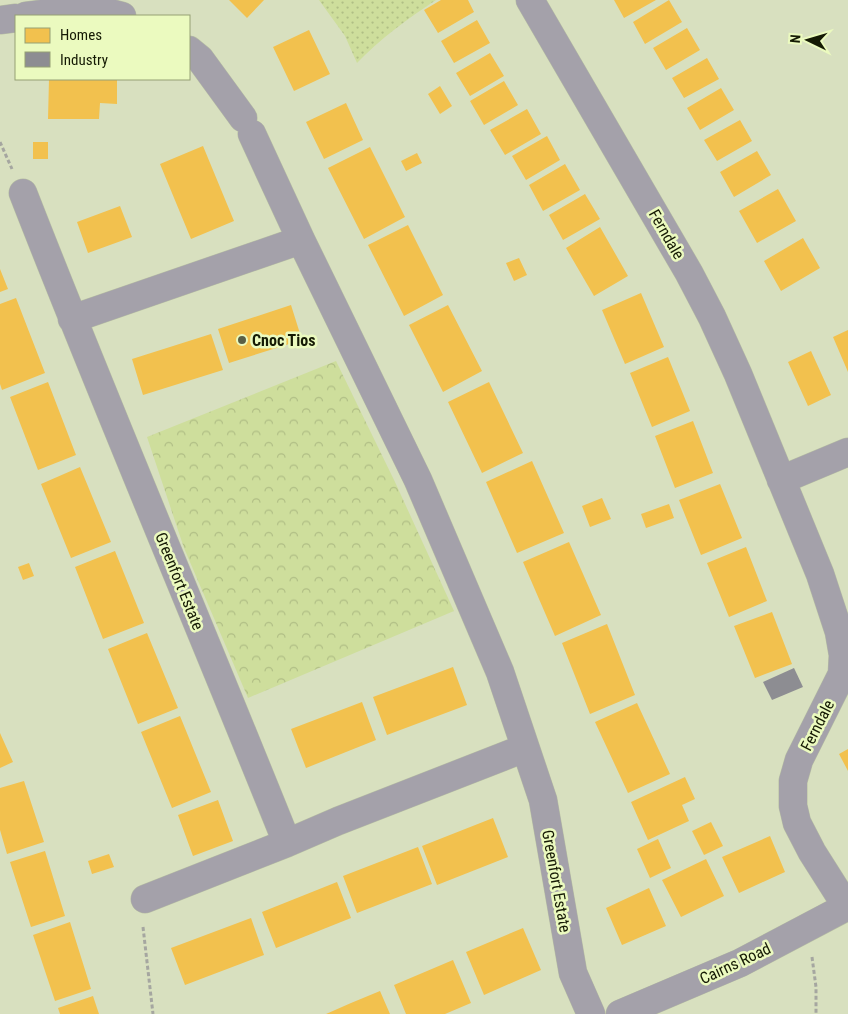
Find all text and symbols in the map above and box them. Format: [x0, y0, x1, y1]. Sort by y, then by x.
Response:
legend [15, 15, 190, 80]
north arrow [783, 15, 833, 65]
text: Homes [60, 26, 102, 44]
text: N [787, 34, 803, 44]
text: Industry [60, 51, 108, 69]
street label: Ferndale [645, 206, 688, 263]
place label: Cnoc Tios [252, 331, 315, 350]
marker: Cnoc Tios [236, 334, 248, 346]
street label: Greenfort Estate [151, 530, 208, 633]
street label: Ferndale [797, 697, 838, 754]
street label: Greenfort Estate [538, 828, 575, 934]
street label: Cairns Road [697, 939, 774, 988]

